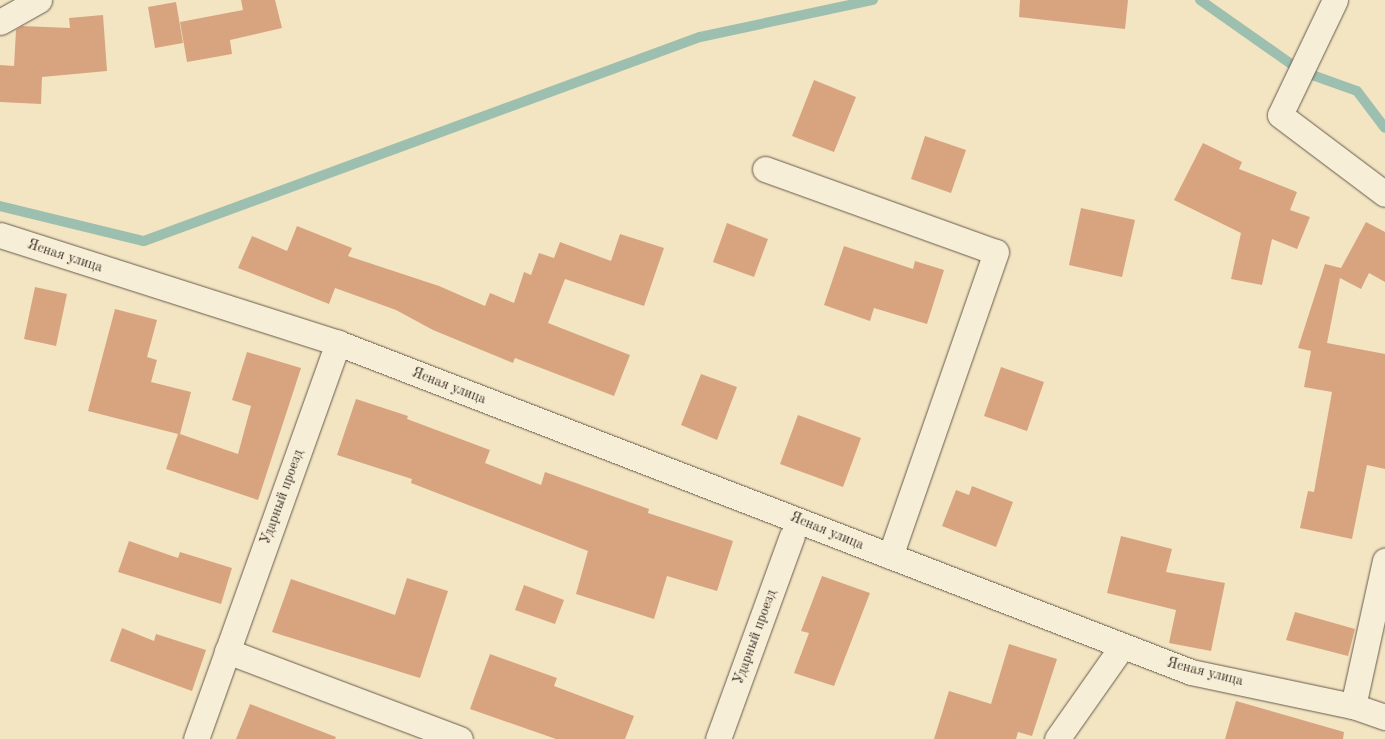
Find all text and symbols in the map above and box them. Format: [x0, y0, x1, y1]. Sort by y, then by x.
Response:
street label: Ясная улица [25, 236, 105, 276]
street label: Ясная улица [409, 364, 489, 408]
street label: Ударный проезд [257, 447, 307, 547]
street label: Ясная улица [788, 509, 866, 553]
street label: Ударный проезд [730, 587, 780, 687]
street label: Ясная улица [1165, 654, 1245, 690]

